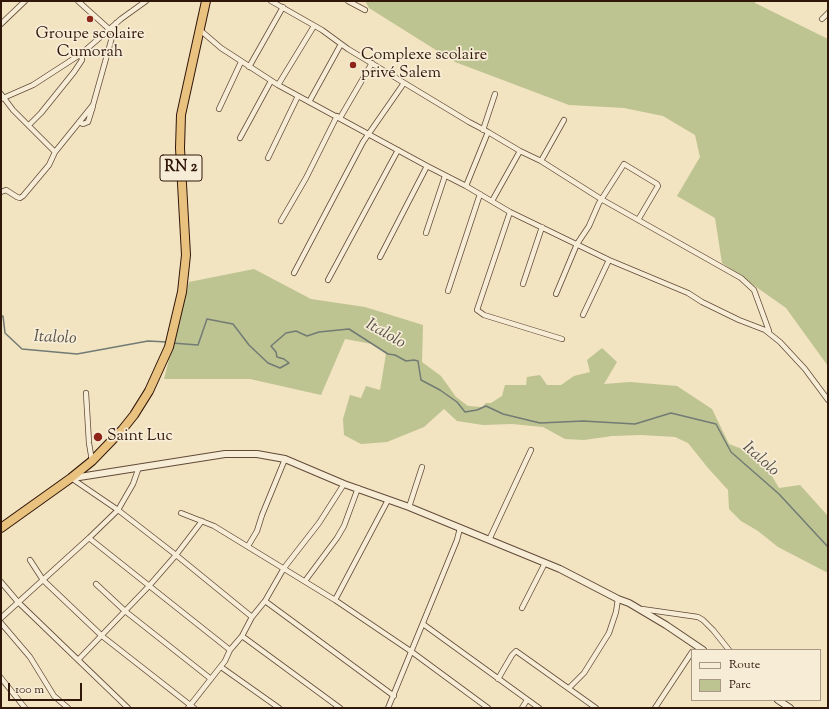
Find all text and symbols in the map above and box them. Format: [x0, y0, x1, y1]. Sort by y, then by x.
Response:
marker: Groupe scolaire Cumorah [85, 14, 95, 24]
place label: Groupe scolaire Cumorah [36, 25, 144, 63]
place label: Complexe scolaire privé Salem [361, 46, 487, 84]
marker: Complexe scolaire privé Salem [348, 60, 358, 70]
road number: RN 2 [160, 155, 202, 181]
water label: Italolo [361, 315, 409, 355]
water label: Italolo [33, 328, 77, 350]
place label: Saint Luc [107, 427, 173, 447]
marker: Saint Luc [92, 431, 104, 443]
water label: Italolo [737, 438, 783, 482]
legend [691, 649, 821, 701]
text: Route [729, 656, 760, 674]
scale bar [10, 675, 84, 701]
text: Parc [729, 676, 751, 694]
text: 100 m [15, 681, 44, 699]

